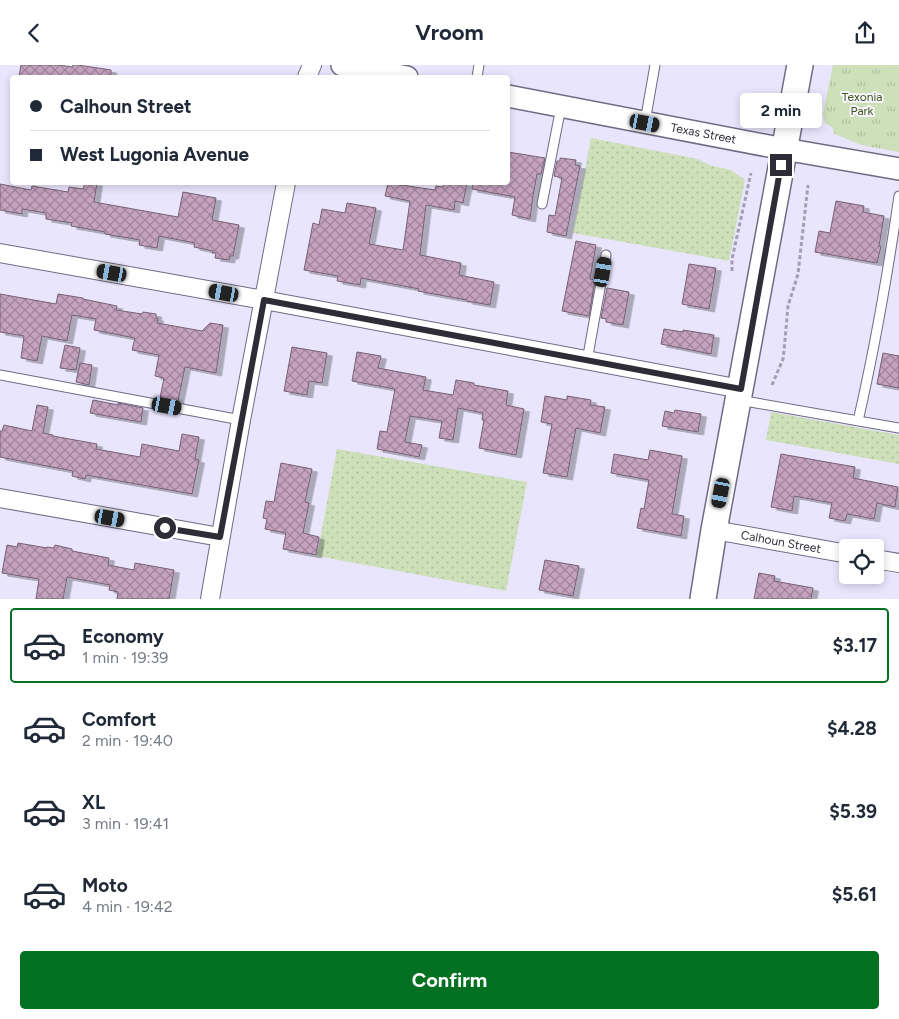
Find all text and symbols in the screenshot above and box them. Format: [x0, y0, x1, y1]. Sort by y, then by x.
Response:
icon: back [20, 19, 48, 47]
text: Vroom [415, 19, 484, 46]
icon: share [851, 19, 879, 47]
park label: Texonia Park [842, 90, 882, 118]
callout: 2 min [740, 93, 822, 127]
text: Calhoun Street [60, 95, 192, 118]
text: 2 min [761, 101, 801, 120]
car [628, 113, 661, 133]
street label: Texas Street [670, 120, 738, 147]
text: West Lugonia Avenue [60, 143, 249, 166]
route end [770, 154, 792, 176]
car [593, 256, 612, 288]
car [95, 263, 128, 283]
car [207, 283, 240, 303]
car [150, 396, 183, 416]
car [710, 477, 731, 509]
car [93, 508, 126, 528]
route start [154, 517, 176, 539]
street label: Calhoun Street [740, 528, 823, 556]
map controls [839, 539, 884, 584]
button: locate [839, 539, 884, 584]
icon: car [22, 623, 67, 668]
text: Economy [82, 625, 164, 648]
text: $3.17 [833, 634, 877, 657]
text: 1 min · 19:39 [82, 648, 168, 667]
icon: car [22, 706, 67, 751]
text: Comfort [82, 708, 157, 731]
text: $4.28 [827, 717, 877, 740]
text: 2 min · 19:40 [82, 731, 173, 750]
icon: car [22, 789, 67, 834]
text: XL [82, 791, 105, 814]
text: $5.39 [829, 800, 877, 823]
text: 3 min · 19:41 [82, 814, 169, 833]
icon: car [22, 872, 67, 917]
text: Moto [82, 874, 128, 897]
text: $5.61 [832, 883, 877, 906]
text: 4 min · 19:42 [82, 897, 173, 916]
button: Confirm [20, 951, 879, 1009]

